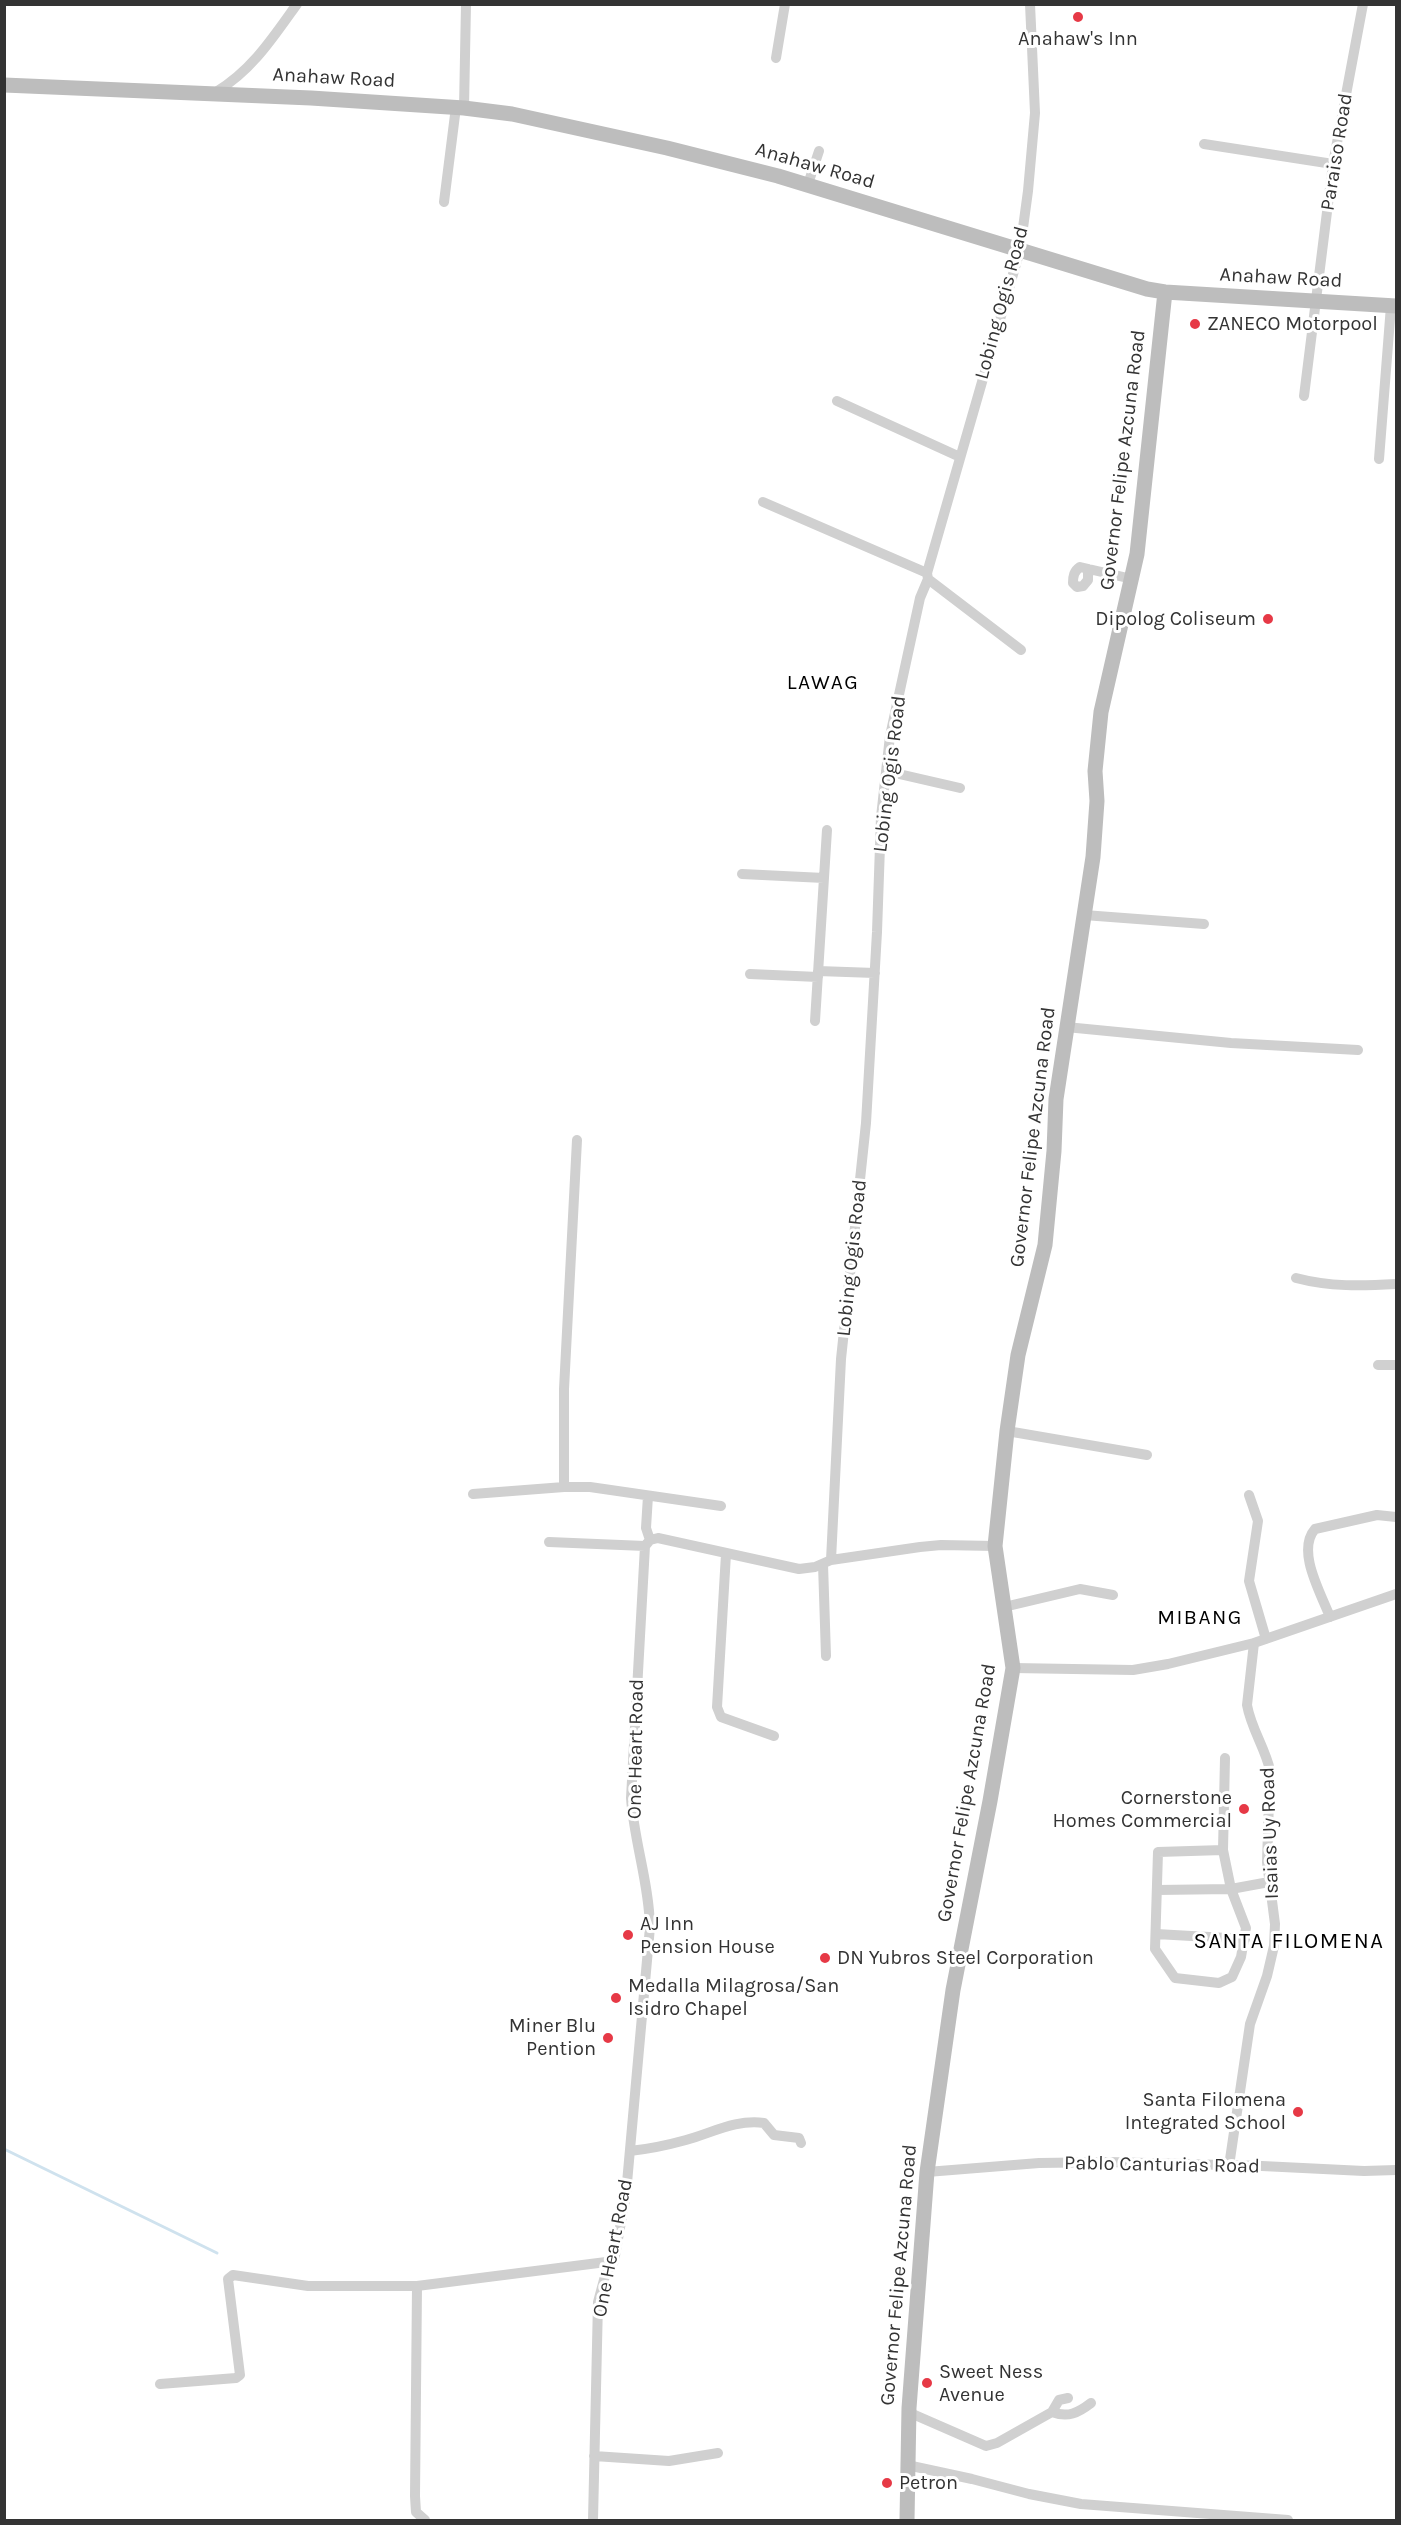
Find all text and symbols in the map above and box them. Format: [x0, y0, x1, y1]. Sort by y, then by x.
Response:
marker: Anahaw's Inn [1071, 10, 1085, 24]
place label: Anahaw's Inn [1018, 27, 1138, 51]
street label: Anahaw Road [272, 63, 396, 93]
street label: Paraiso Road [1316, 92, 1358, 212]
street label: Anahaw Road [753, 138, 877, 194]
street label: Lobing Ogis Road [970, 224, 1034, 382]
street label: Anahaw Road [1219, 263, 1343, 293]
place label: ZANECO Motorpool [1207, 312, 1378, 336]
marker: ZANECO Motorpool [1188, 317, 1202, 331]
street label: Governor Felipe Azcuna Road [1095, 328, 1151, 592]
place label: Dipolog Coliseum [1095, 607, 1256, 631]
marker: Dipolog Coliseum [1261, 612, 1275, 626]
district label: LAWAG [787, 670, 859, 696]
street label: Lobing Ogis Road [868, 694, 912, 854]
street label: Governor Felipe Azcuna Road [1005, 1005, 1061, 1269]
street label: Lobing Ogis Road [832, 1178, 872, 1338]
district label: MIBANG [1157, 1605, 1243, 1631]
street label: Governor Felipe Azcuna Road [932, 1662, 1002, 1924]
street label: One Heart Road [623, 1679, 649, 1819]
street label: Isaias Uy Road [1256, 1766, 1284, 1900]
place label: Cornerstone Homes Commercial [1052, 1786, 1232, 1833]
marker: Cornerstone Homes Commercial [1237, 1802, 1251, 1816]
place label: AJ Inn Pension House [640, 1912, 775, 1959]
marker: AJ Inn Pension House [621, 1928, 635, 1942]
district label: SANTA FILOMENA [1194, 1929, 1384, 1955]
place label: DN Yubros Steel Corporation [837, 1946, 1094, 1970]
marker: DN Yubros Steel Corporation [818, 1951, 832, 1965]
place label: Medalla Milagrosa/San Isidro Chapel [628, 1974, 839, 2021]
marker: Medalla Milagrosa/San Isidro Chapel [609, 1991, 623, 2005]
place label: Miner Blu Pention [509, 2014, 596, 2061]
marker: Miner Blu Pention [601, 2031, 615, 2045]
place label: Santa Filomena Integrated School [1125, 2088, 1286, 2135]
marker: Santa Filomena Integrated School [1291, 2105, 1305, 2119]
street label: Governor Felipe Azcuna Road [876, 2143, 922, 2407]
street label: Pablo Canturias Road [1064, 2151, 1260, 2179]
street label: One Heart Road [588, 2177, 638, 2319]
place label: Sweet Ness Avenue [939, 2360, 1043, 2407]
marker: Sweet Ness Avenue [920, 2376, 934, 2390]
place label: Petron [899, 2471, 958, 2495]
marker: Petron [880, 2476, 894, 2490]

